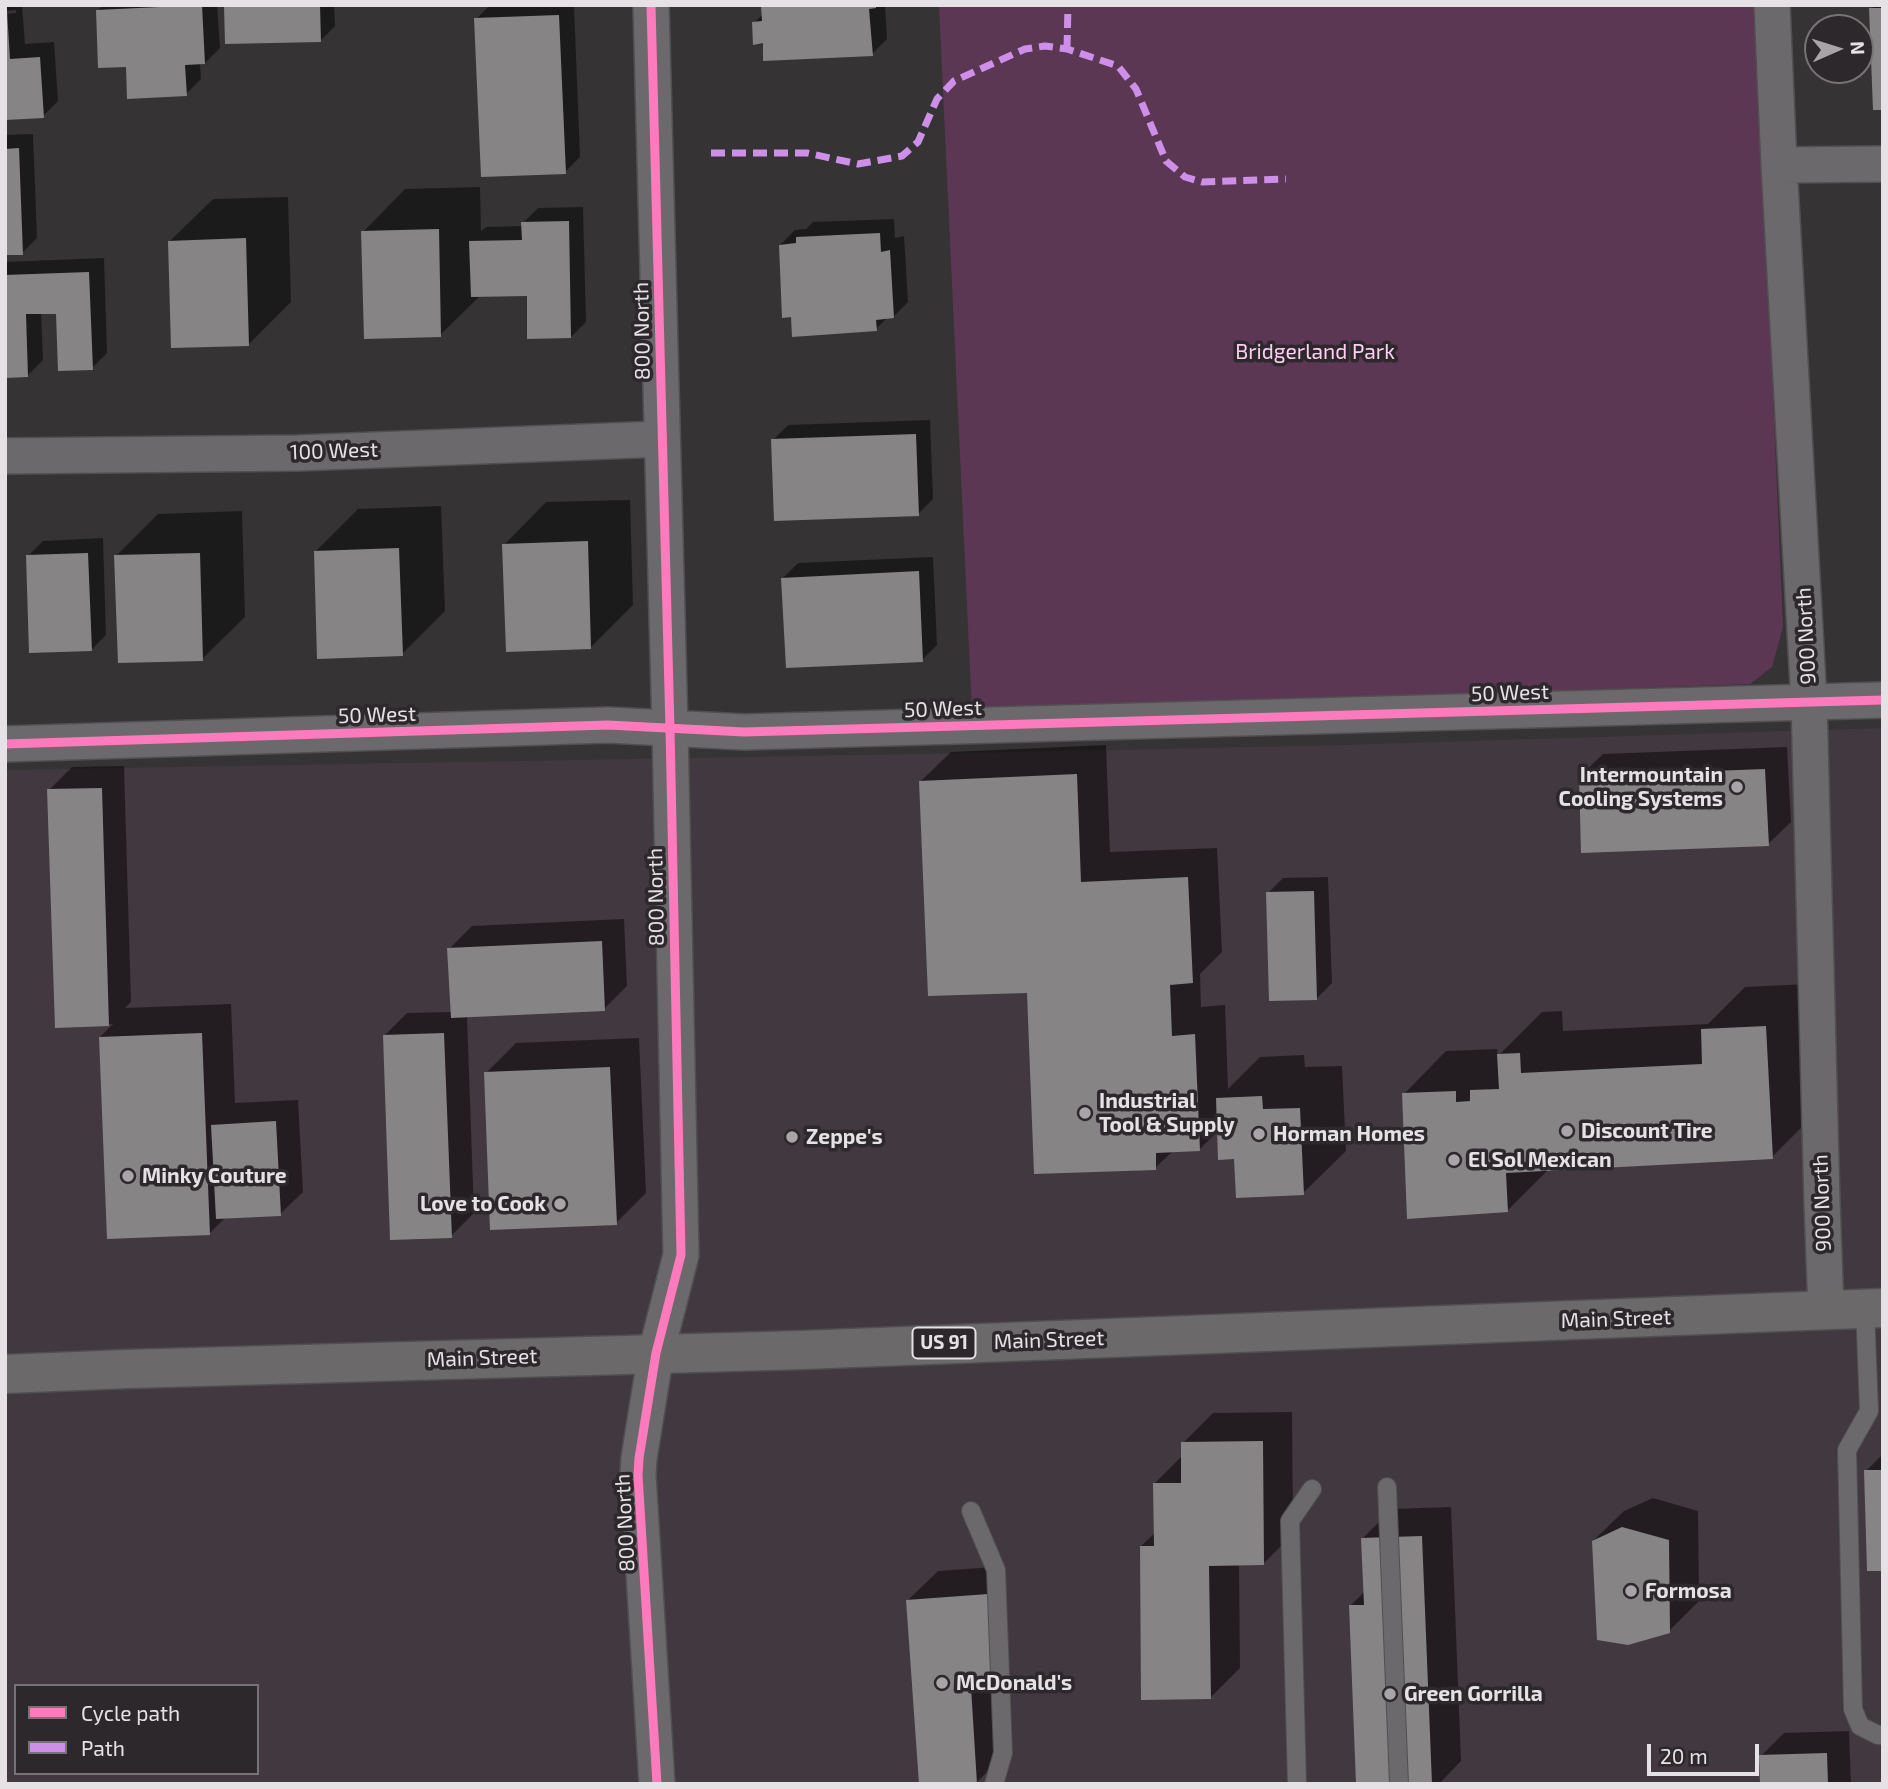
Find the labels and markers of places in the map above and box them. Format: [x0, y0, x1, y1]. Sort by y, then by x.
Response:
place label: Intermountain Cooling Systems [1559, 762, 1723, 812]
marker: Intermountain Cooling Systems [1729, 779, 1745, 795]
place label: Industrial Tool & Supply [1099, 1088, 1235, 1138]
marker: Industrial Tool & Supply [1077, 1105, 1093, 1121]
place label: Discount Tire [1581, 1118, 1713, 1144]
place label: Horman Homes [1273, 1121, 1425, 1147]
marker: Discount Tire [1559, 1123, 1575, 1139]
place label: Zeppe's [806, 1124, 883, 1150]
marker: Horman Homes [1251, 1126, 1267, 1142]
marker: Zeppe's [784, 1129, 800, 1145]
place label: El Sol Mexican [1468, 1147, 1612, 1173]
marker: El Sol Mexican [1446, 1152, 1462, 1168]
place label: Minky Couture [142, 1163, 287, 1189]
marker: Minky Couture [120, 1168, 136, 1184]
place label: Love to Cook [420, 1191, 546, 1217]
marker: Love to Cook [552, 1196, 568, 1212]
place label: Formosa [1645, 1578, 1732, 1604]
marker: Formosa [1623, 1583, 1639, 1599]
place label: McDonald's [956, 1670, 1072, 1696]
marker: McDonald's [934, 1675, 950, 1691]
place label: Green Gorrilla [1404, 1681, 1543, 1707]
marker: Green Gorrilla [1382, 1686, 1398, 1702]

